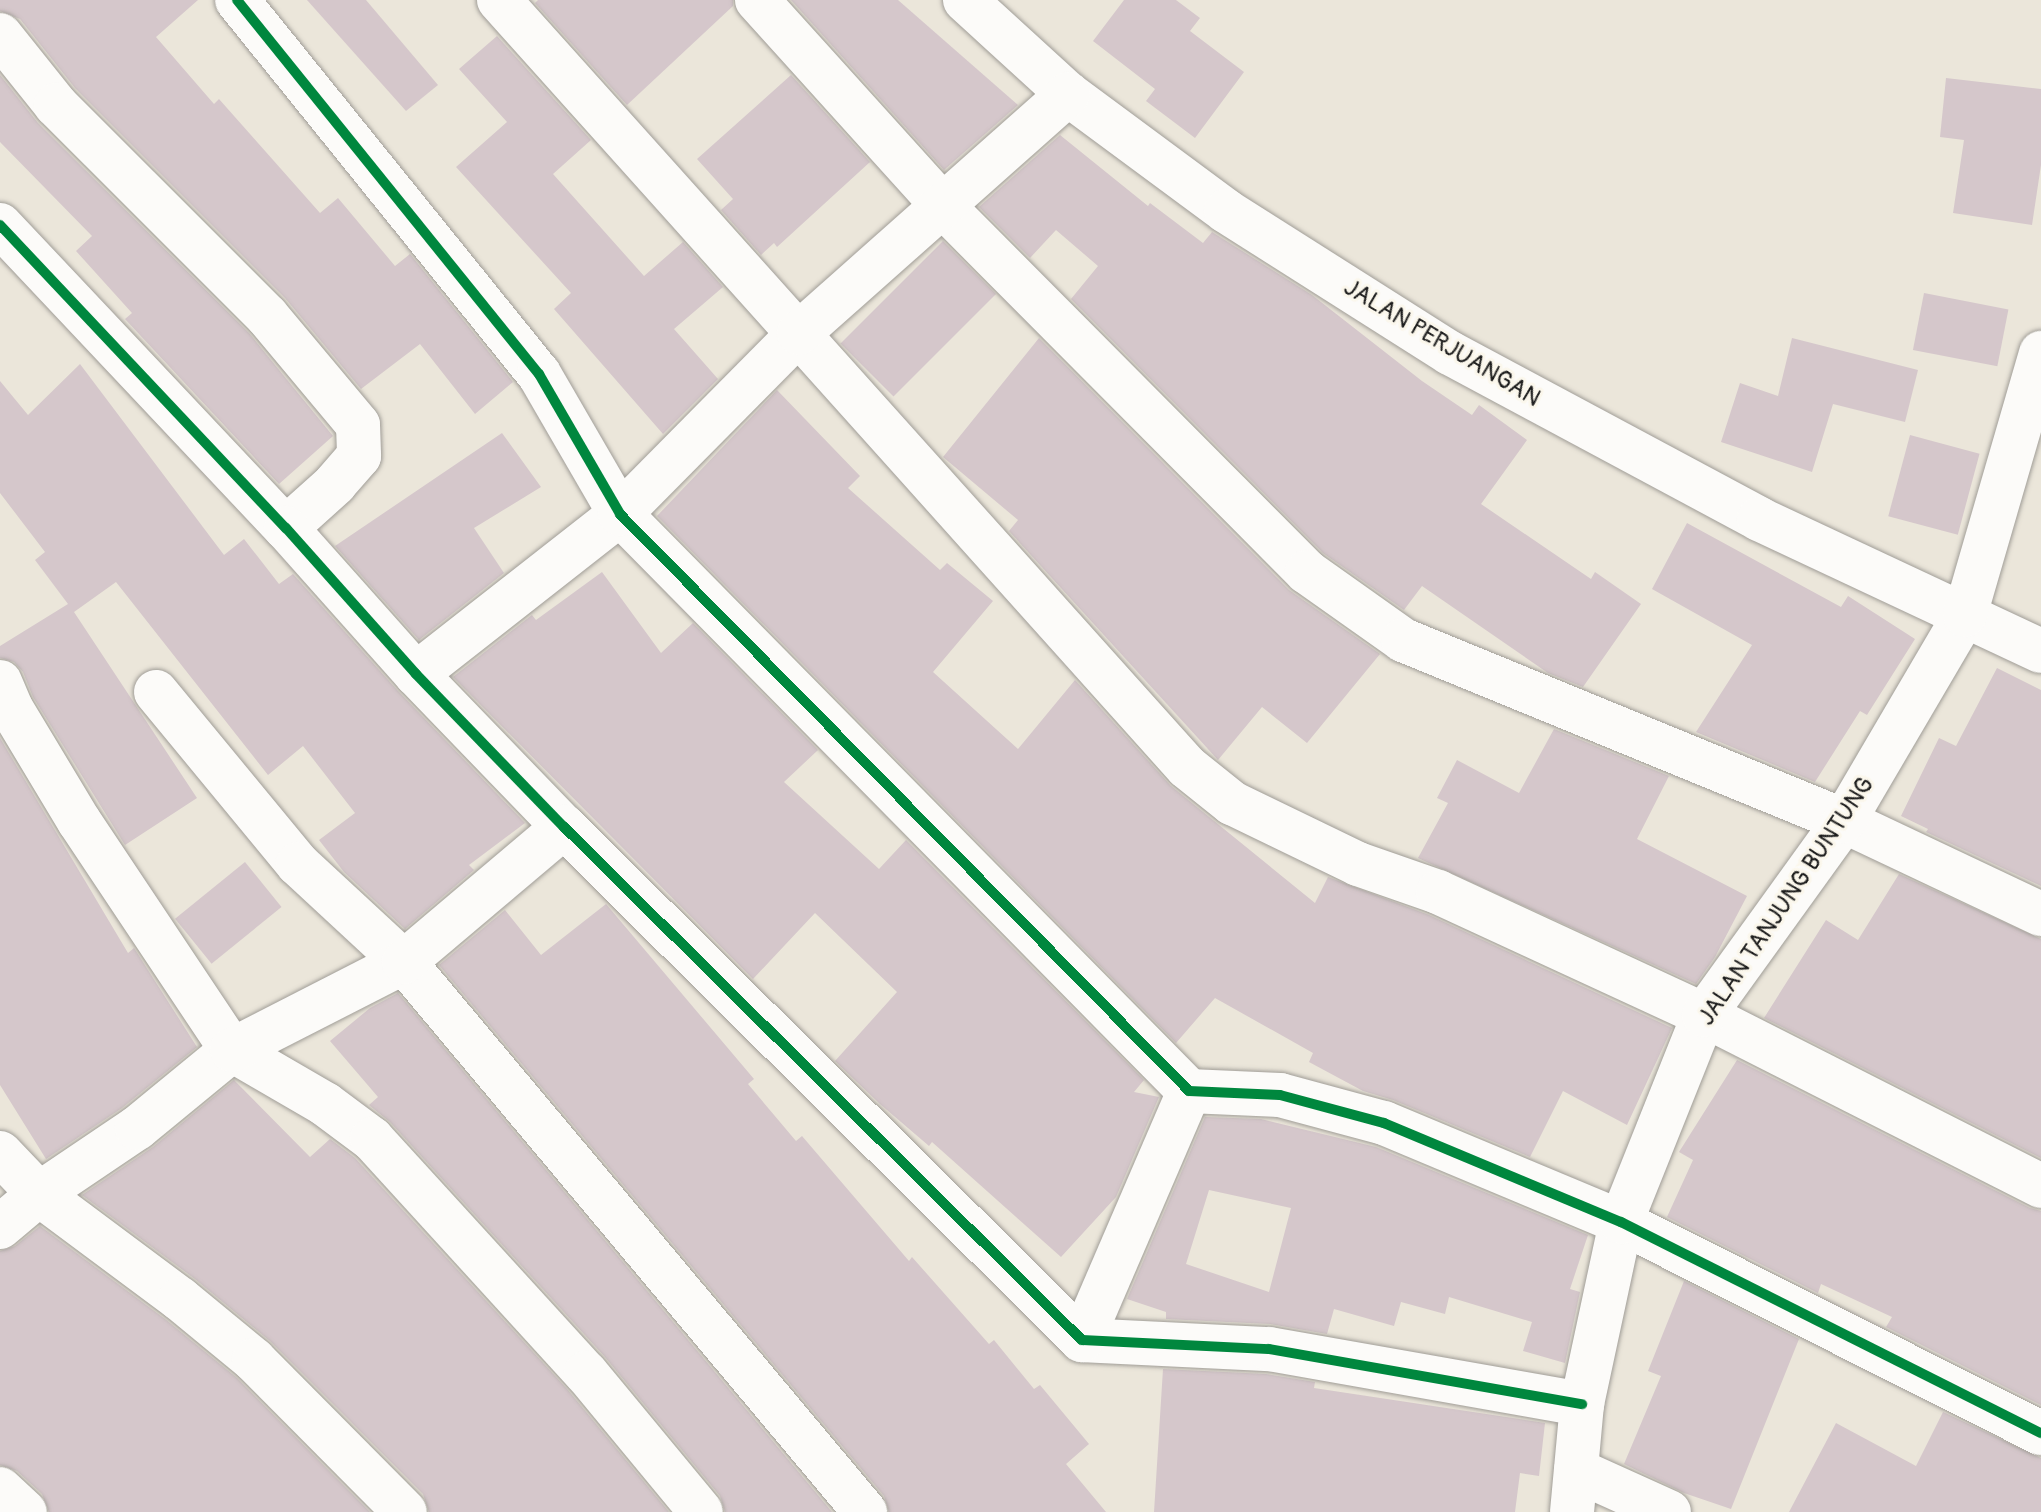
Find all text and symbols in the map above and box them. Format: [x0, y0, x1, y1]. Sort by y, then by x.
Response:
street label: JALAN PERJUANGAN [1339, 273, 1545, 413]
street label: JALAN TANJUNG BUNTUNG [1692, 771, 1880, 1031]

